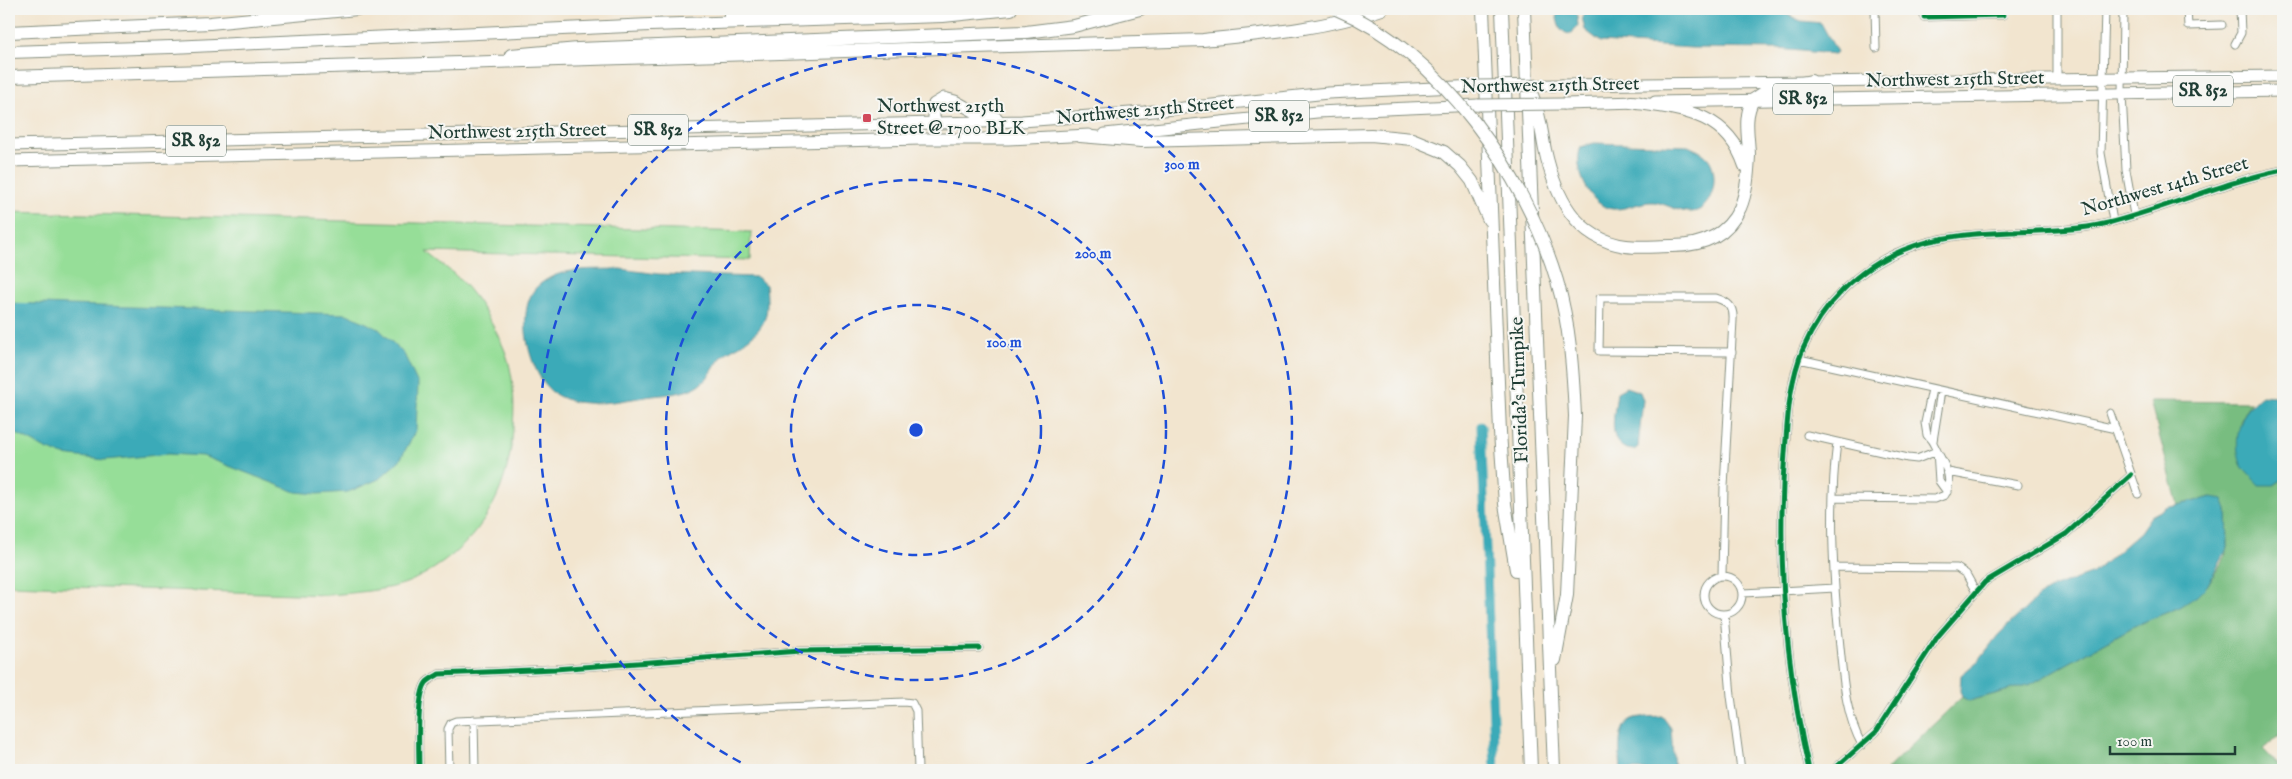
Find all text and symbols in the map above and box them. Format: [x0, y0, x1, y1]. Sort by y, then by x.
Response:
street label: Northwest 215th Street [1865, 66, 2045, 94]
street label: Northwest 215th Street [1460, 72, 1640, 100]
road number: SR 852 [2173, 76, 2233, 106]
road number: SR 852 [1773, 84, 1833, 115]
street label: Northwest 215th Street [1055, 91, 1236, 131]
place label: Northwest 215th Street @ 1700 BLK [877, 95, 1025, 141]
road number: SR 852 [1249, 100, 1309, 132]
marker: Northwest 215th Street @ 1700 BLK [861, 112, 873, 124]
road number: SR 852 [628, 114, 688, 146]
street label: Northwest 215th Street [427, 118, 607, 146]
road number: SR 852 [166, 125, 226, 156]
street label: Northwest 14th Street [2079, 152, 2252, 222]
text: 300 m [1164, 155, 1200, 174]
text: 200 m [1075, 244, 1112, 263]
street label: Florida's Turnpike [1505, 316, 1535, 464]
text: 100 m [986, 333, 1022, 352]
centre of rings [907, 421, 925, 439]
scale bar [2110, 724, 2234, 756]
text: 100 m [2117, 732, 2153, 751]

